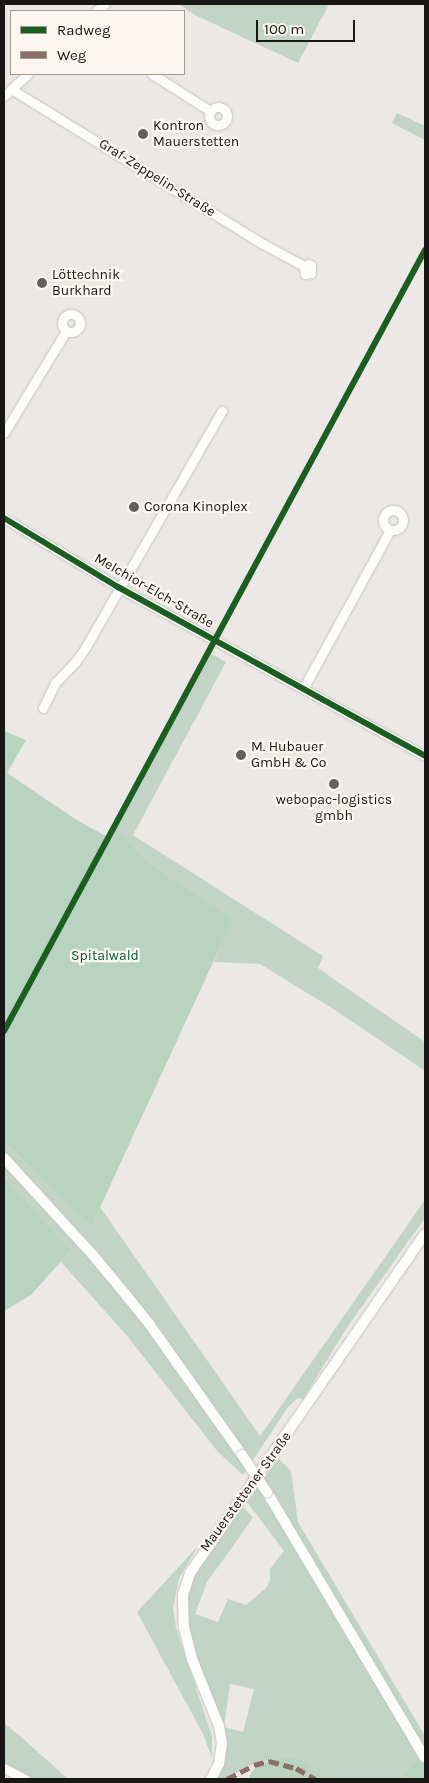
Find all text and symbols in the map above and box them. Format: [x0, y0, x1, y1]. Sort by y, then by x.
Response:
legend [10, 10, 185, 75]
scale bar [259, 10, 358, 42]
text: 100 m [264, 20, 304, 38]
text: Radweg [57, 21, 110, 39]
text: Weg [57, 46, 86, 64]
place label: Kontron Mauerstetten [153, 118, 239, 150]
marker: Kontron Mauerstetten [137, 128, 149, 140]
street label: Graf-Zeppelin-Straße [96, 135, 218, 221]
place label: Löttechnik Burkhard [52, 267, 120, 300]
marker: Löttechnik Burkhard [36, 277, 48, 289]
place label: Corona Kinoplex [144, 499, 248, 515]
marker: Corona Kinoplex [128, 501, 140, 513]
street label: Melchior-Elch-Straße [91, 550, 217, 632]
place label: M. Hubauer GmbH & Co [251, 739, 326, 772]
marker: M. Hubauer GmbH & Co [235, 749, 247, 761]
marker: webopac-logistics gmbh [328, 778, 340, 790]
place label: webopac-logistics gmbh [276, 792, 392, 824]
park label: Spitalwald [71, 948, 139, 964]
street label: Mauerstettener Straße [197, 1429, 295, 1555]

